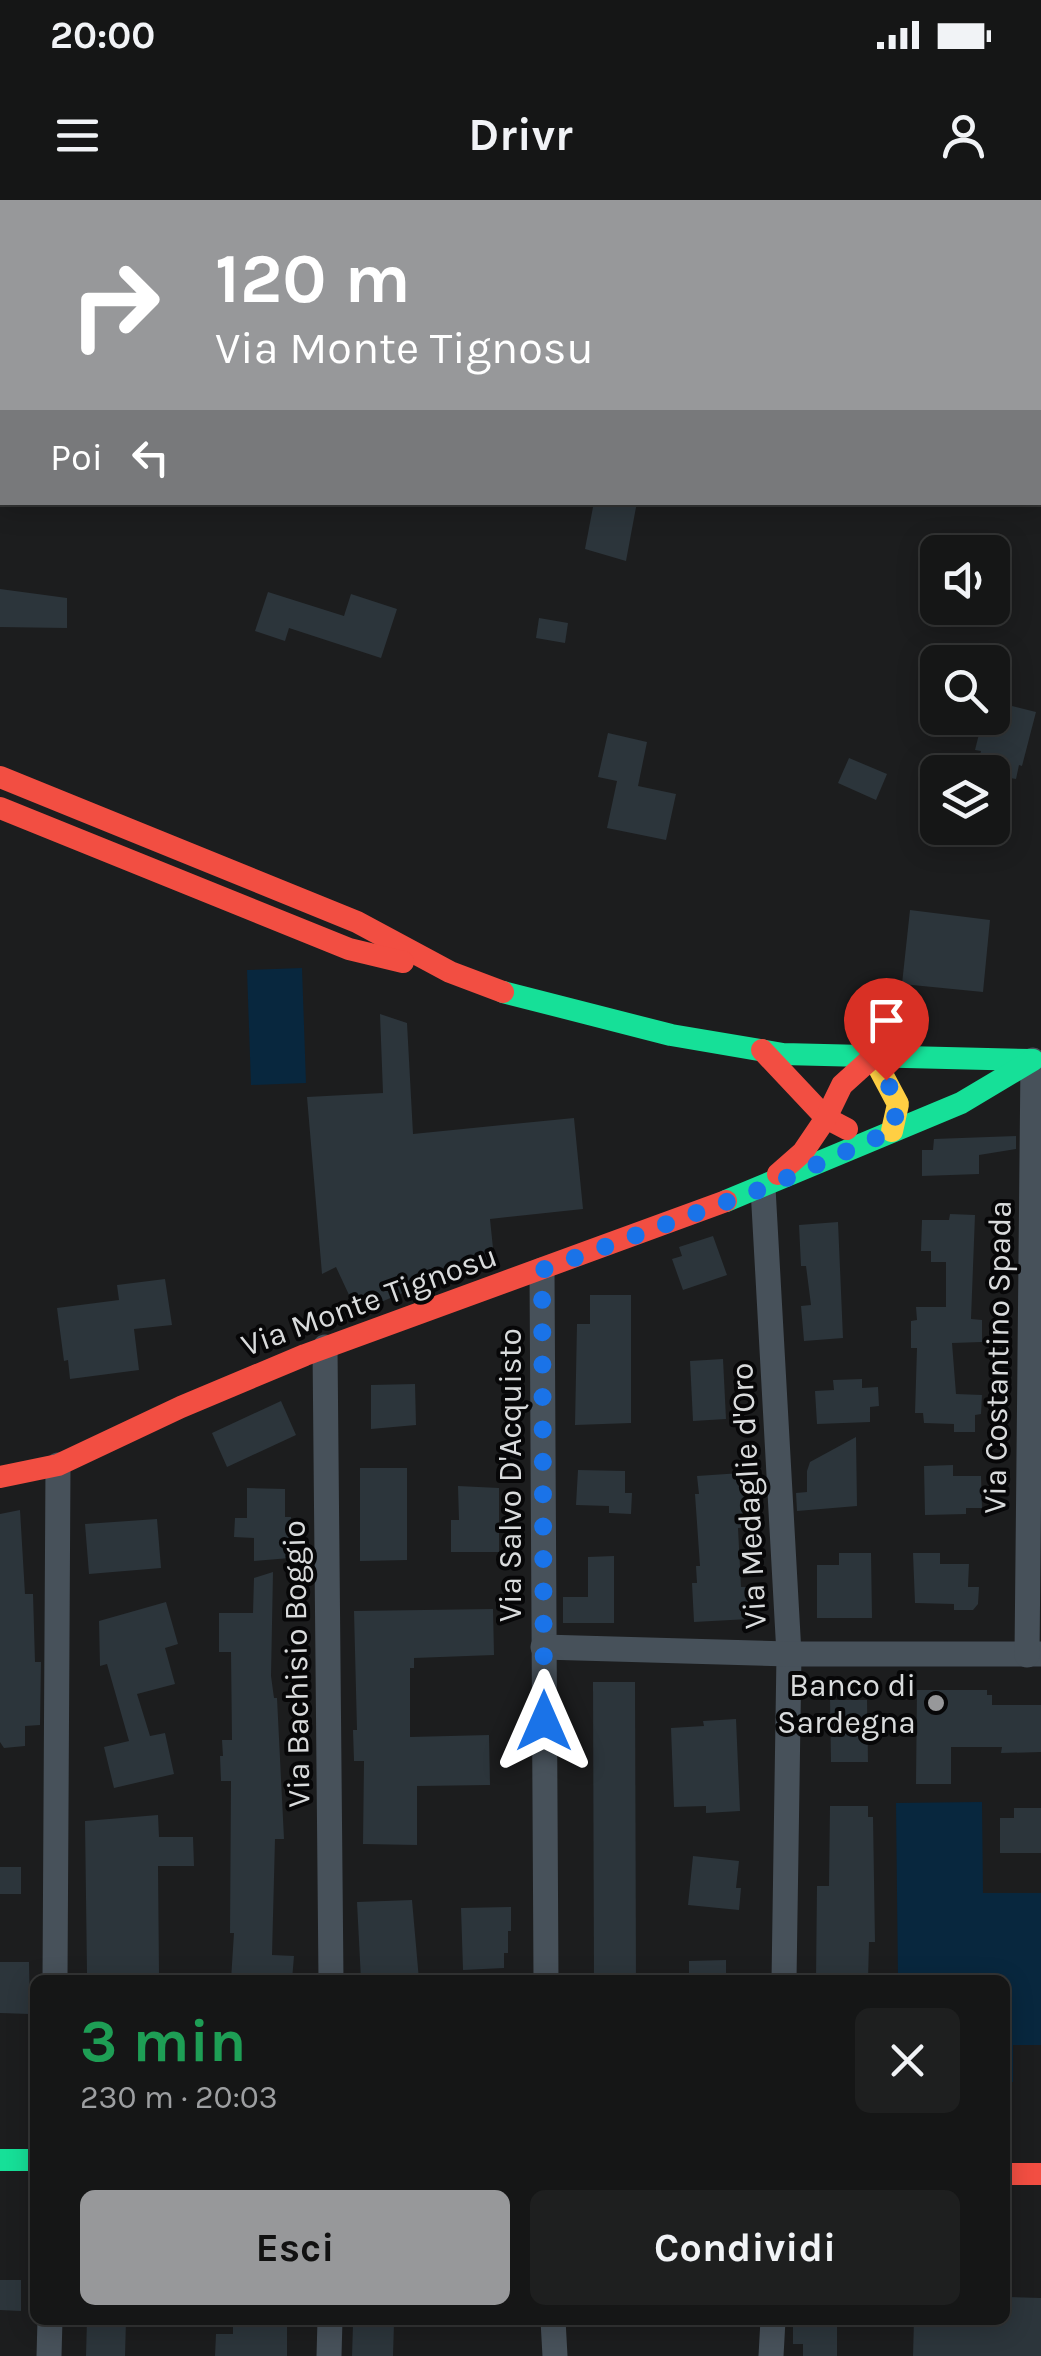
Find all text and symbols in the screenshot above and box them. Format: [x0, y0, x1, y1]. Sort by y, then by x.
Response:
text: 20:00 [50, 13, 155, 58]
icon: menu [50, 108, 105, 163]
icon: person [936, 108, 991, 163]
text: Drivr [468, 109, 573, 161]
text: 120 m [215, 238, 411, 320]
icon: right [50, 240, 180, 370]
text: Via Monte Tignosu [215, 322, 594, 374]
icon: left [123, 430, 178, 485]
text: Poi [50, 435, 103, 480]
map controls [920, 535, 1010, 845]
button: sound [920, 535, 1010, 625]
button: search [920, 645, 1010, 735]
button: layers [920, 755, 1010, 845]
pin [844, 978, 929, 1081]
icon: arrive [859, 993, 914, 1048]
street label: Via Costantino Spada [976, 1200, 1019, 1514]
street label: Via Monte Tignosu [236, 1237, 502, 1364]
street label: Via Salvo D'Acquisto [492, 1328, 529, 1622]
street label: Via Medaglie d'Oro [723, 1362, 774, 1630]
street label: Via Bachisio Boggio [275, 1520, 318, 1808]
place label: Banco di Sardegna [777, 1667, 916, 1741]
position arrow [492, 1669, 596, 1773]
marker: Banco di Sardegna [925, 1692, 947, 1714]
text: 3 min [80, 2006, 247, 2076]
button: close [855, 2008, 960, 2113]
text: 230 m · 20:03 [80, 2079, 278, 2116]
button: Esci [80, 2190, 510, 2305]
button: Condividi [530, 2190, 960, 2305]

